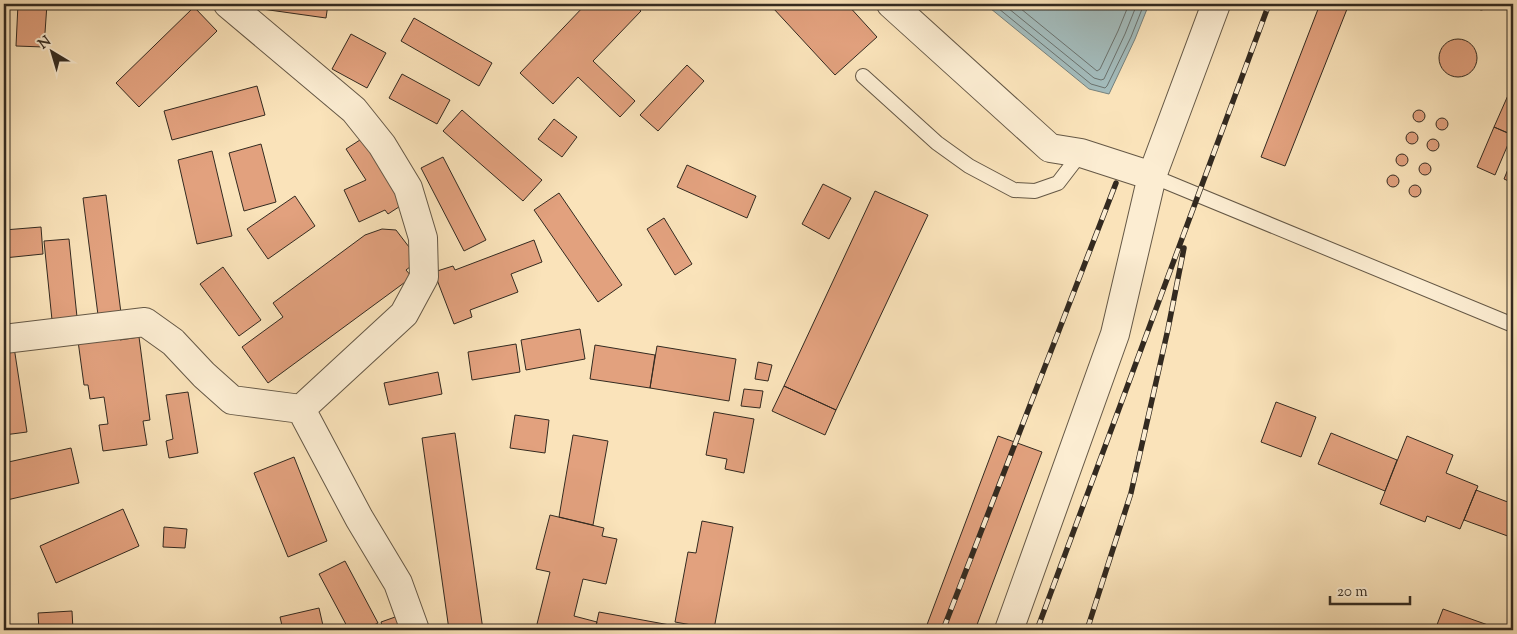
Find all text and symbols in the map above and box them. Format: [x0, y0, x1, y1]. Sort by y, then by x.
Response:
north arrow [28, 28, 78, 78]
text: N [35, 32, 56, 55]
scale bar [1330, 574, 1410, 606]
text: 20 m [1337, 582, 1368, 603]

